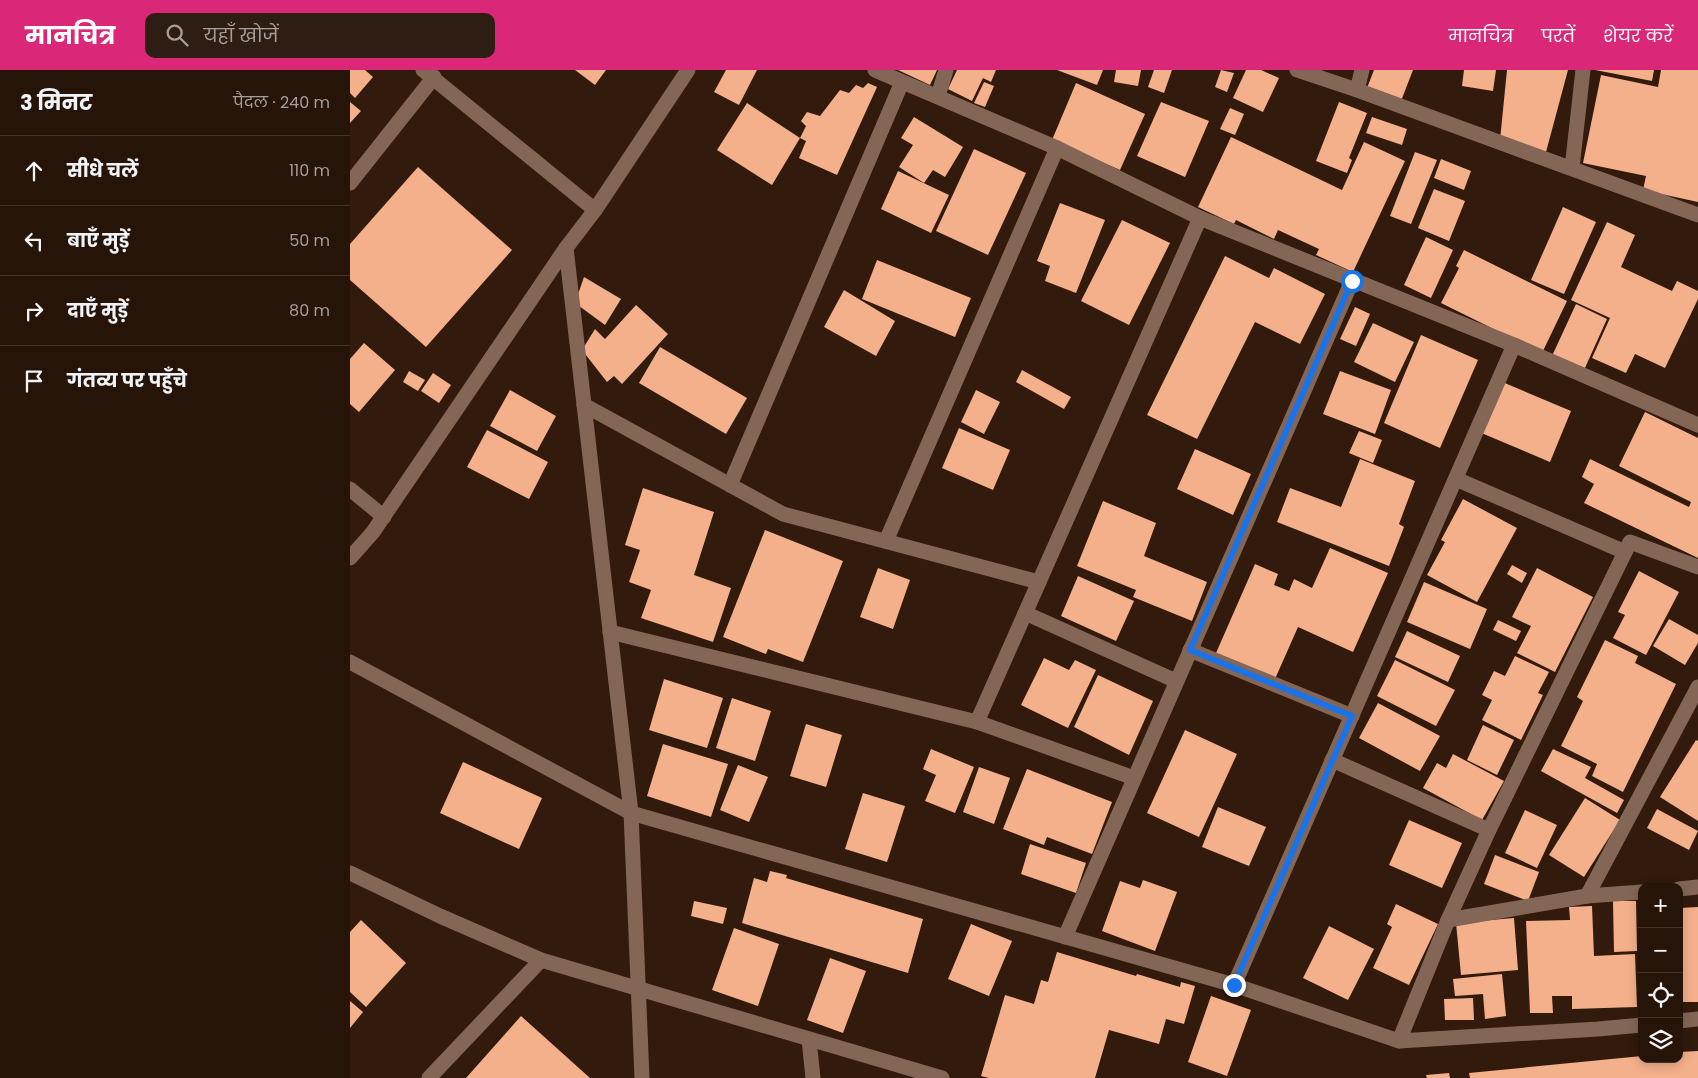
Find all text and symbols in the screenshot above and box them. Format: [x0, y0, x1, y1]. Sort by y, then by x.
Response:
search box [145, 13, 495, 58]
text: मानचित्र [25, 19, 115, 52]
icon: search [163, 21, 191, 49]
text: यहाँ खोजें [203, 22, 279, 49]
text: मानचित्र [1448, 23, 1513, 48]
text: परतें [1541, 23, 1575, 48]
text: शेयर करें [1603, 23, 1673, 48]
text: 3 मिनट [20, 88, 92, 117]
text: पैदल · 240 m [233, 91, 330, 114]
icon: ahead [20, 157, 48, 185]
text: सीधे चलें [67, 157, 138, 184]
text: 110 m [289, 159, 330, 182]
icon: left [20, 227, 48, 255]
text: बाएँ मुड़ें [67, 227, 129, 254]
text: 50 m [289, 229, 330, 252]
route start [1341, 270, 1364, 293]
icon: right [20, 297, 48, 325]
text: दाएँ मुड़ें [67, 297, 128, 324]
text: 80 m [289, 299, 330, 322]
icon: arrive [20, 367, 48, 395]
text: गंतव्य पर पहुँचे [67, 367, 187, 394]
map controls [1638, 883, 1683, 1063]
button: + [1638, 883, 1683, 928]
button: − [1638, 928, 1683, 973]
button: locate [1638, 973, 1683, 1018]
route end [1223, 974, 1246, 997]
button: layers [1638, 1018, 1683, 1063]

